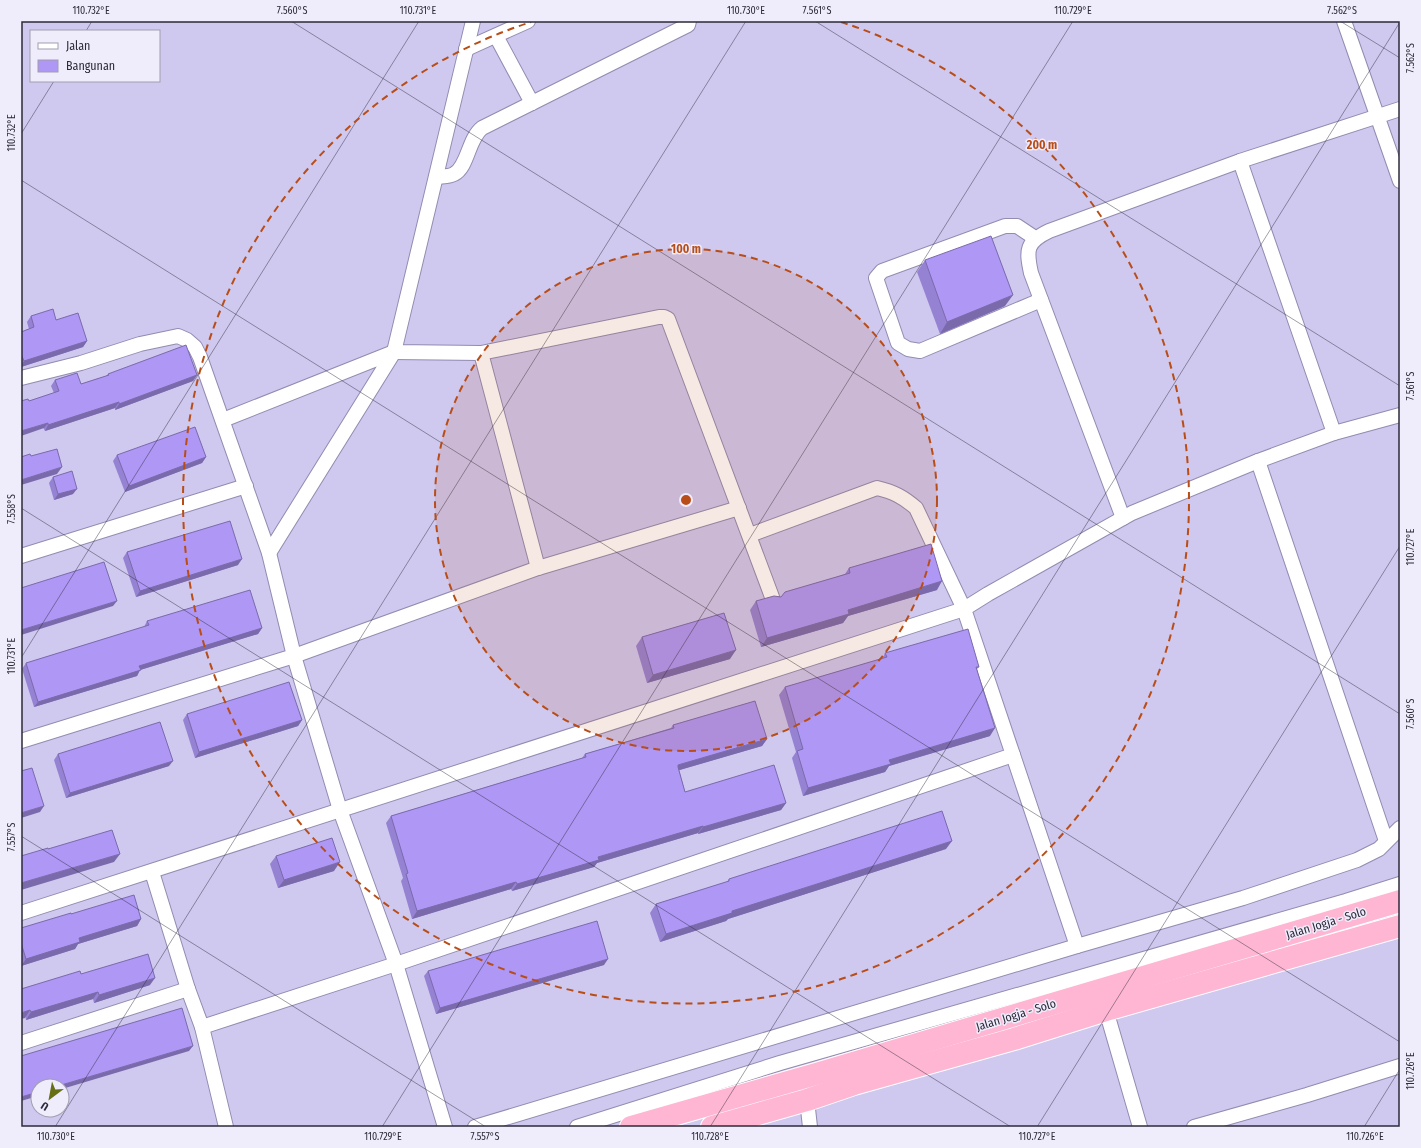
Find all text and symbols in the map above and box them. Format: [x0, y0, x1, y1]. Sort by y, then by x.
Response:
text: 110.732°E [72, 5, 110, 17]
text: 7.560°S [277, 5, 307, 17]
text: 110.731°E [400, 5, 437, 17]
text: 110.730°E [727, 5, 765, 17]
text: 7.561°S [803, 5, 831, 17]
text: 110.729°E [1054, 5, 1092, 17]
text: 7.562°S [1327, 5, 1357, 17]
legend [30, 30, 160, 82]
text: Jalan [66, 39, 90, 53]
text: 7.562°S [1405, 43, 1417, 73]
text: Bangunan [66, 59, 115, 73]
text: 110.732°E [6, 114, 18, 152]
text: 200 m [1026, 138, 1057, 152]
text: 100 m [671, 242, 701, 256]
text: 7.561°S [1405, 372, 1417, 400]
centre of rings [679, 493, 693, 507]
text: 7.558°S [6, 494, 18, 524]
text: 110.727°E [1405, 528, 1417, 565]
text: 110.731°E [6, 637, 18, 674]
text: 7.560°S [1405, 699, 1417, 729]
text: 7.557°S [6, 822, 18, 852]
street label: Jalan Jogja - Solo [1284, 904, 1368, 942]
street label: Jalan Jogja - Solo [974, 996, 1058, 1034]
text: 110.726°E [1405, 1052, 1417, 1090]
north arrow [30, 1078, 70, 1118]
text: U [39, 1099, 51, 1113]
text: 110.730°E [37, 1131, 75, 1143]
text: 110.729°E [364, 1131, 402, 1143]
text: 7.557°S [471, 1131, 500, 1143]
text: 110.728°E [691, 1131, 729, 1143]
text: 110.727°E [1019, 1131, 1056, 1143]
text: 110.726°E [1346, 1131, 1384, 1143]

